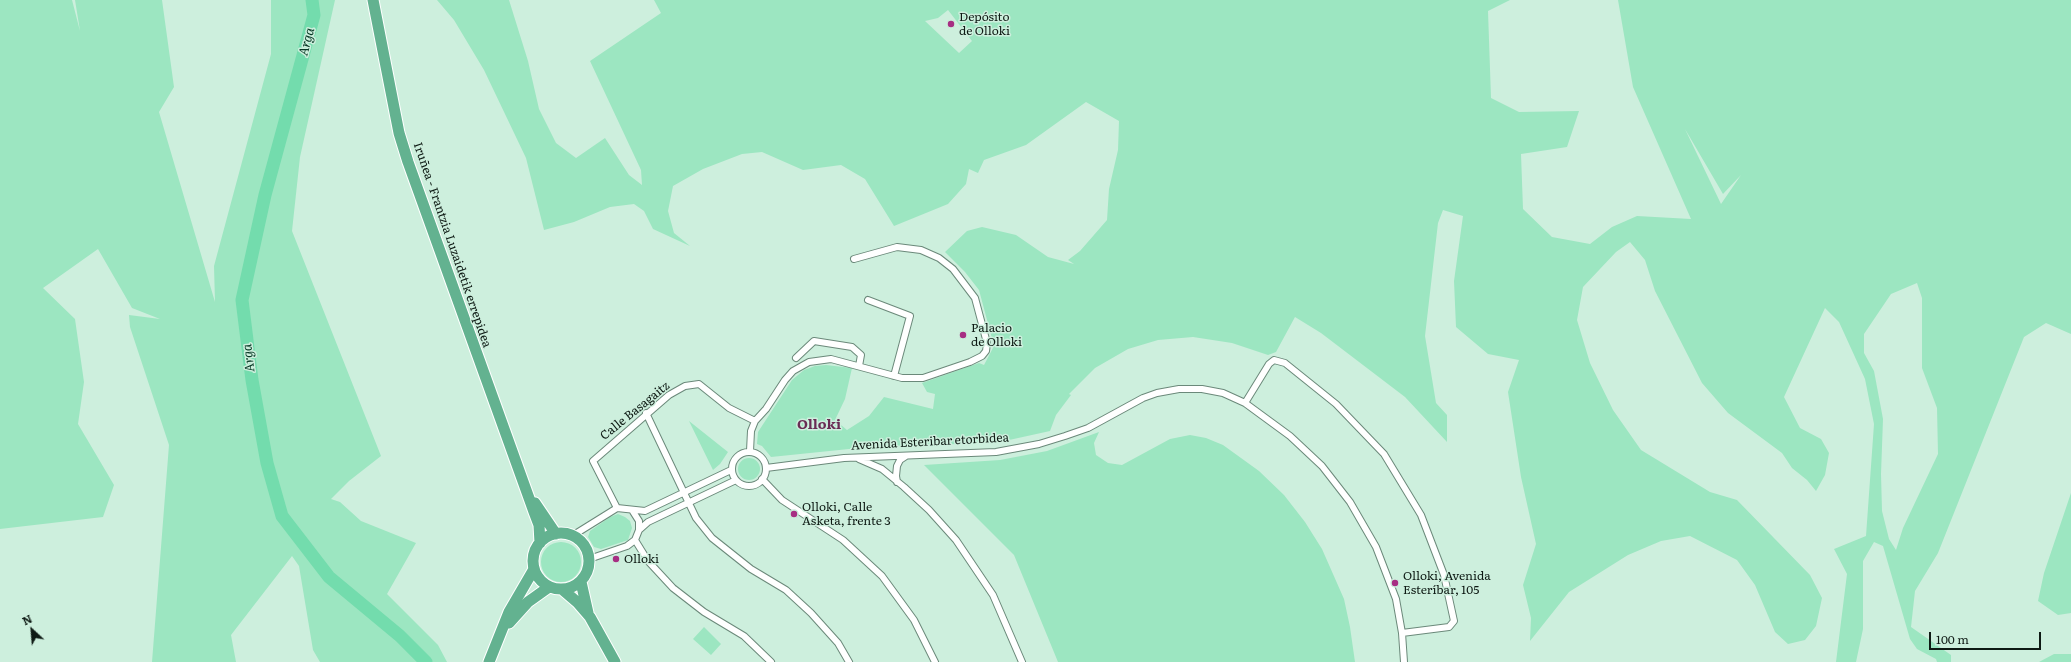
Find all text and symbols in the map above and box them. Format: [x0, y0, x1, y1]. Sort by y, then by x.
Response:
place label: Depósito de Olloki [959, 10, 1010, 38]
marker: Depósito de Olloki [946, 19, 956, 29]
water label: Arga [296, 26, 318, 58]
street label: Iruñea - Frantzia Luzaidetik errepidea [410, 141, 494, 349]
place label: Palacio de Olloki [971, 321, 1022, 349]
marker: Palacio de Olloki [958, 330, 968, 340]
water label: Arga [240, 343, 258, 373]
street label: Calle Basagaitz [598, 379, 672, 443]
district label: Olloki [797, 417, 841, 433]
street label: Avenida Esteribar etorbidea [851, 431, 1009, 453]
place label: Olloki, Calle Asketa, frente 3 [802, 500, 891, 528]
marker: Olloki, Calle Asketa, frente 3 [789, 509, 799, 519]
place label: Olloki [624, 552, 659, 566]
marker: Olloki [611, 554, 621, 564]
place label: Olloki, Avenida Esteríbar, 105 [1403, 569, 1491, 597]
marker: Olloki, Avenida Esteríbar, 105 [1390, 578, 1400, 588]
north arrow [12, 610, 52, 650]
text: N [19, 610, 34, 628]
scale bar [1931, 624, 2043, 650]
text: 100 m [1936, 630, 1969, 648]

